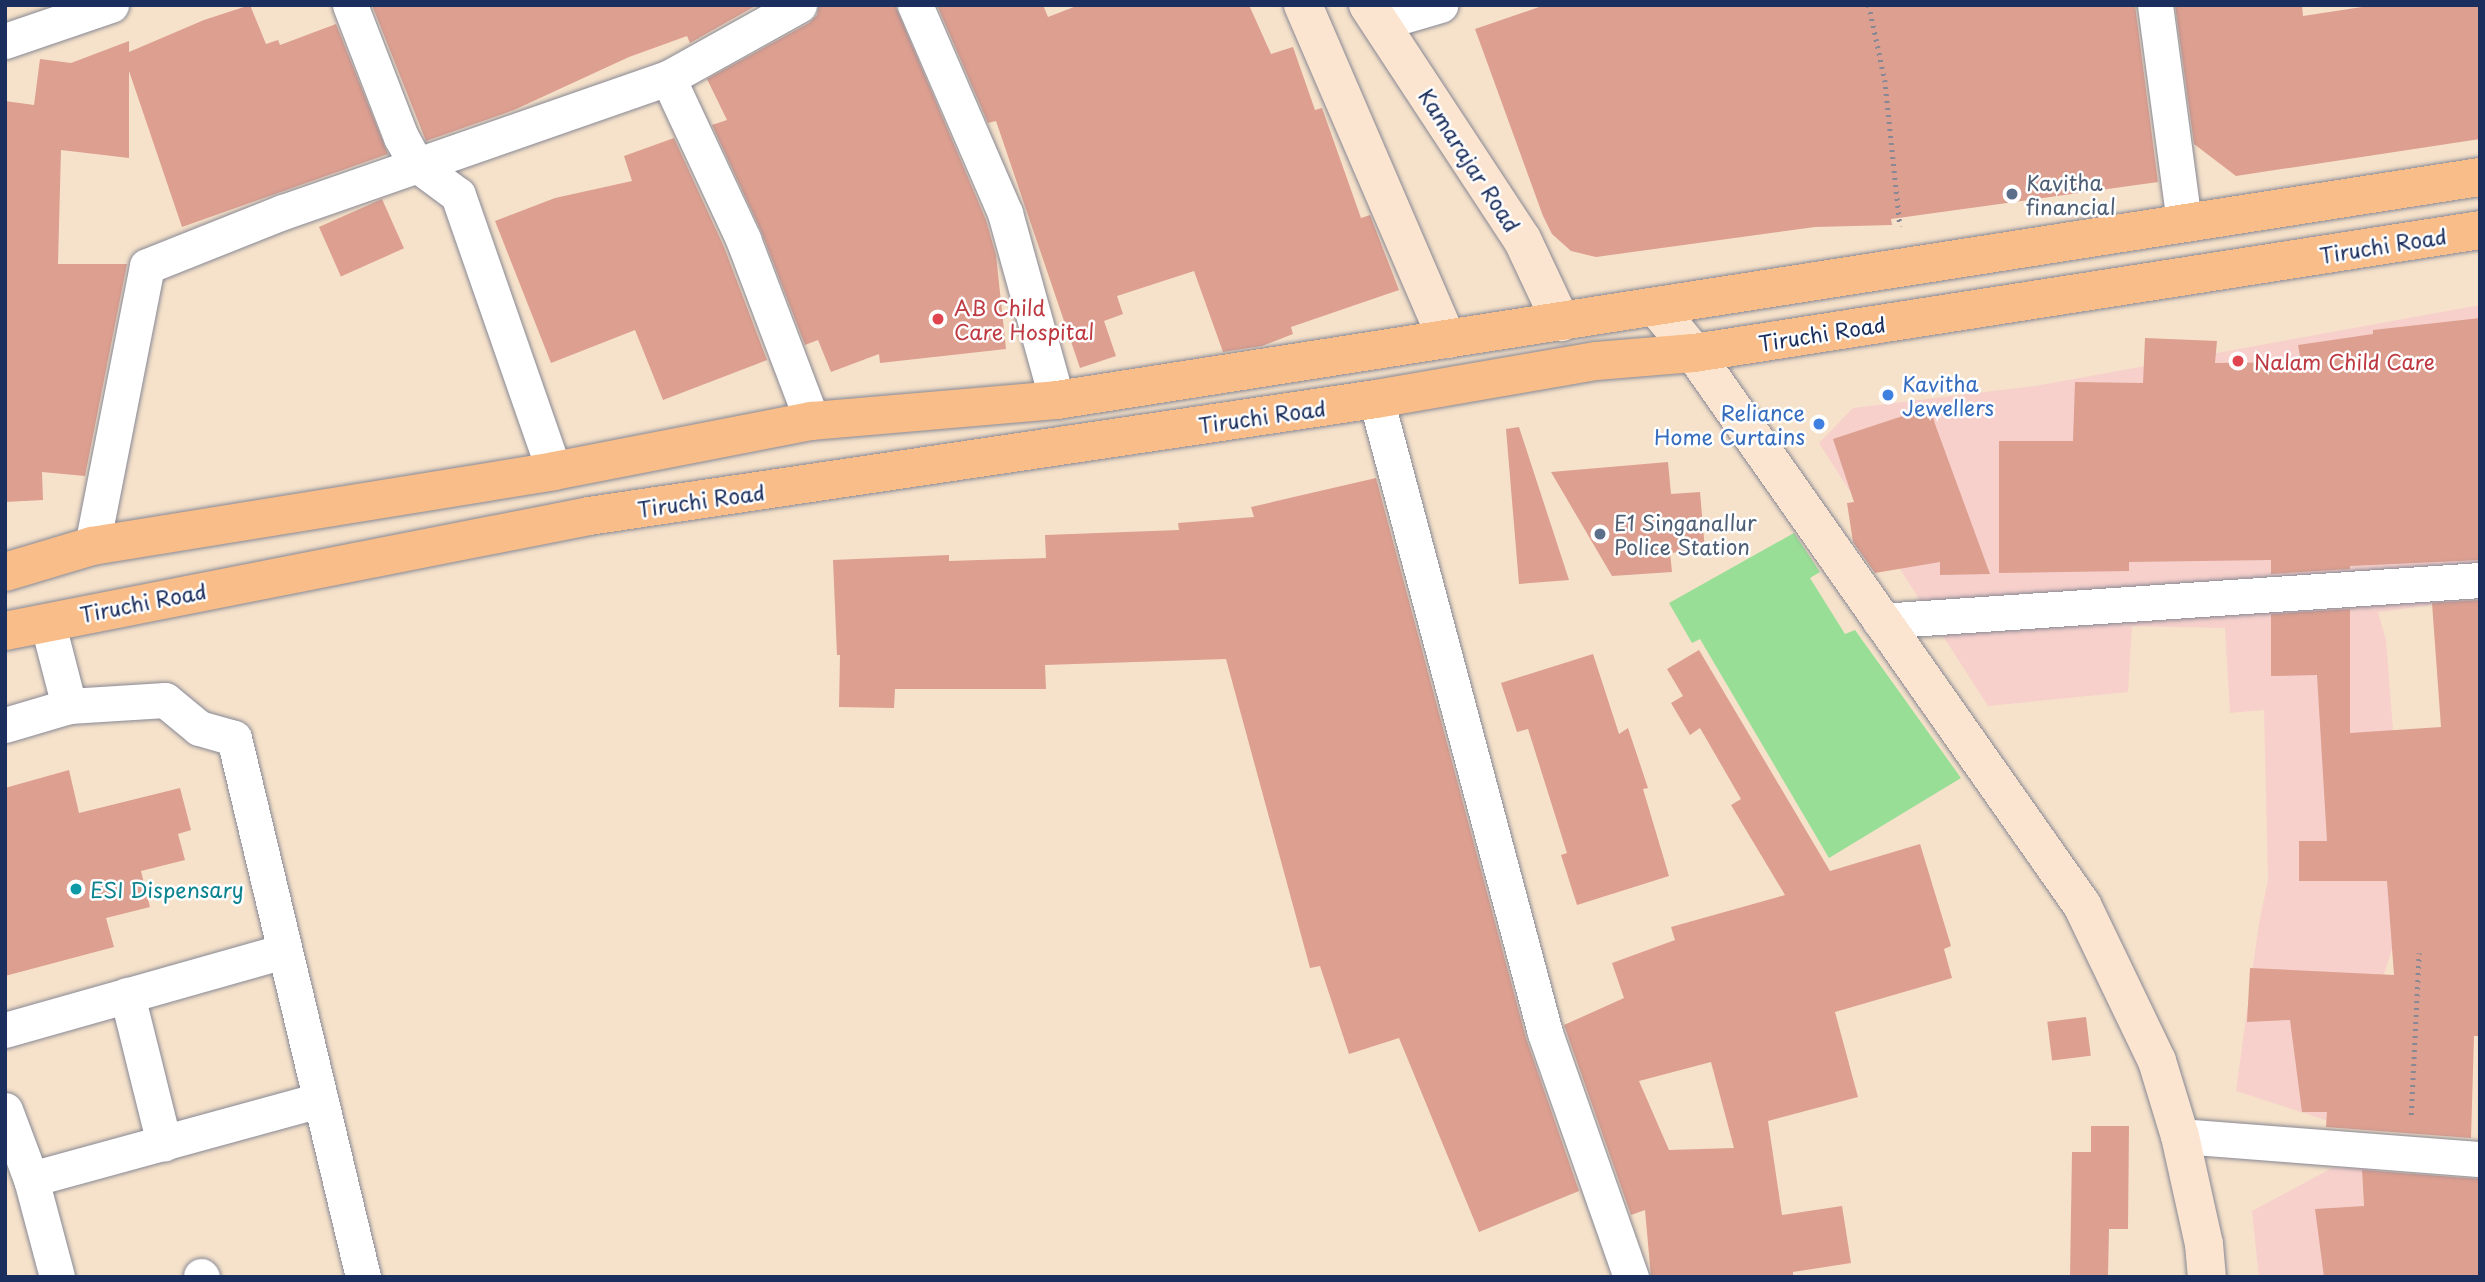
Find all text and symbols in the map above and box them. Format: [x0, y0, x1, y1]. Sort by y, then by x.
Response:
street label: Kamarajar Road [1414, 83, 1526, 237]
place label: Kavitha financial [2026, 169, 2116, 219]
marker: Kavitha financial [2004, 186, 2020, 202]
street label: Tiruchi Road [2318, 223, 2448, 267]
place label: AB Child Care Hospital [954, 294, 1094, 344]
marker: AB Child Care Hospital [928, 309, 948, 329]
street label: Tiruchi Road [1757, 311, 1887, 355]
place label: Nalam Child Care [2254, 348, 2437, 374]
marker: Nalam Child Care [2228, 351, 2248, 371]
place label: Kavitha Jewellers [1902, 370, 1994, 420]
marker: Kavitha Jewellers [1880, 387, 1896, 403]
street label: Tiruchi Road [1197, 395, 1327, 437]
place label: Reliance Home Curtains [1654, 399, 1805, 449]
marker: Reliance Home Curtains [1811, 416, 1827, 432]
street label: Tiruchi Road [636, 479, 766, 521]
place label: E1 Singanallur Police Station [1614, 509, 1757, 559]
marker: E1 Singanallur Police Station [1592, 526, 1608, 542]
street label: Tiruchi Road [78, 577, 208, 627]
place label: ESI Dispensary [90, 876, 243, 902]
marker: ESI Dispensary [68, 881, 84, 897]

